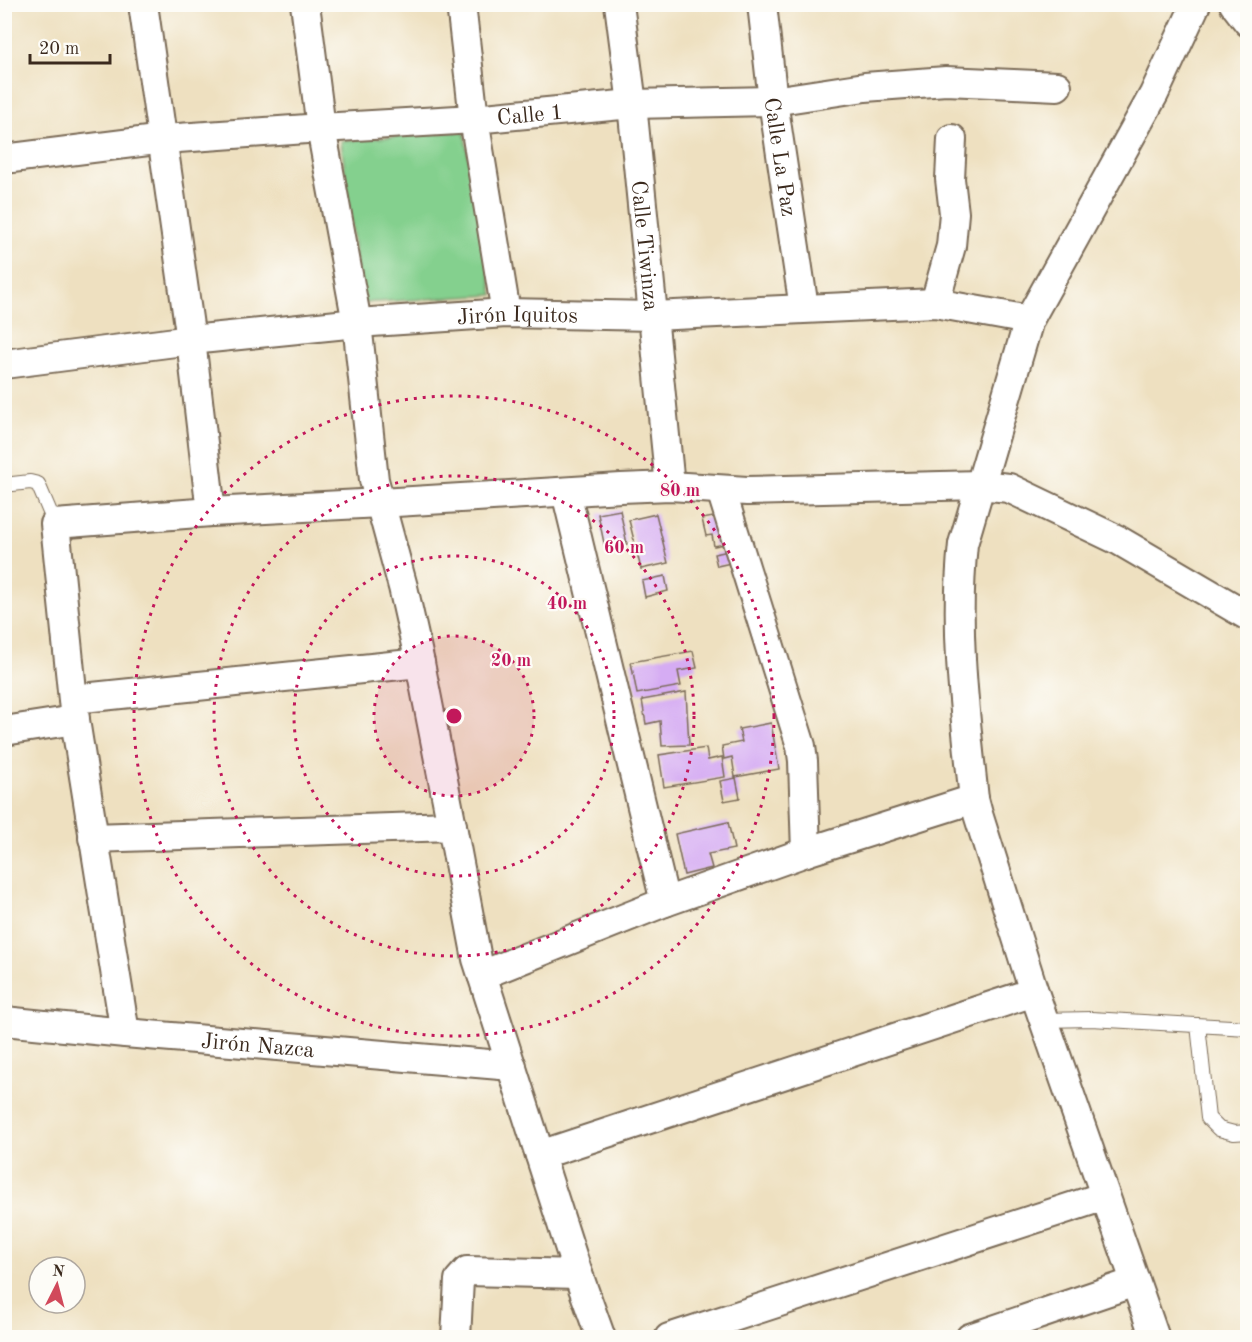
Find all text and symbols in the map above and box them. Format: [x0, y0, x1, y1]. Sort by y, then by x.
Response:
scale bar [30, 27, 110, 65]
text: 20 m [39, 40, 79, 58]
street label: Calle La Paz [760, 96, 799, 218]
street label: Calle 1 [496, 102, 564, 130]
street label: Calle Tiwinza [627, 179, 662, 312]
street label: Jirón Iquitos [456, 304, 578, 329]
text: 80 m [660, 482, 700, 500]
text: 60 m [604, 539, 644, 557]
text: 40 m [547, 595, 587, 613]
text: 20 m [491, 652, 531, 670]
centre of rings [444, 706, 464, 726]
street label: Jirón Nazca [200, 1031, 316, 1062]
north arrow [27, 1255, 87, 1315]
text: N [51, 1263, 66, 1281]

